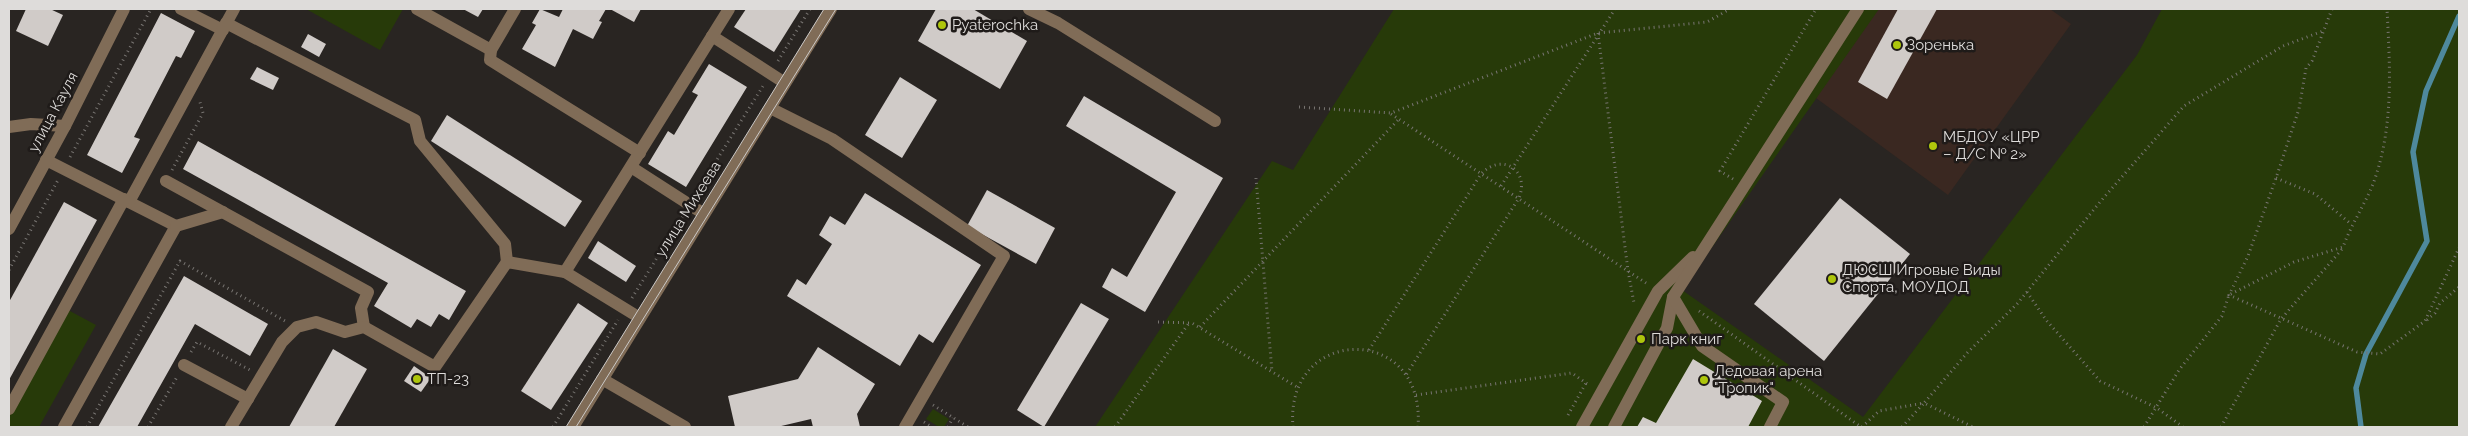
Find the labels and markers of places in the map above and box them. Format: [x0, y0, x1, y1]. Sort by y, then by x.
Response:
place label: Pyaterochka [952, 16, 1038, 34]
marker: Pyaterochka [936, 19, 948, 31]
place label: Зоренька [1907, 36, 1974, 54]
marker: Зоренька [1891, 39, 1903, 51]
place label: МБДОУ «ЦРР – Д/С № 2» [1943, 128, 2040, 163]
marker: МБДОУ «ЦРР – Д/С № 2» [1927, 140, 1939, 152]
place label: ДЮСШ Игровые Виды Спорта, МОУДОД [1842, 261, 2001, 296]
marker: ДЮСШ Игровые Виды Спорта, МОУДОД [1826, 273, 1838, 285]
place label: Парк книг [1651, 330, 1722, 348]
marker: Парк книг [1635, 333, 1647, 345]
place label: Ледовая арена "Тропик" [1714, 362, 1822, 397]
place label: ТП-23 [427, 370, 469, 388]
marker: ТП-23 [411, 373, 423, 385]
marker: Ледовая арена "Тропик" [1698, 374, 1710, 386]

